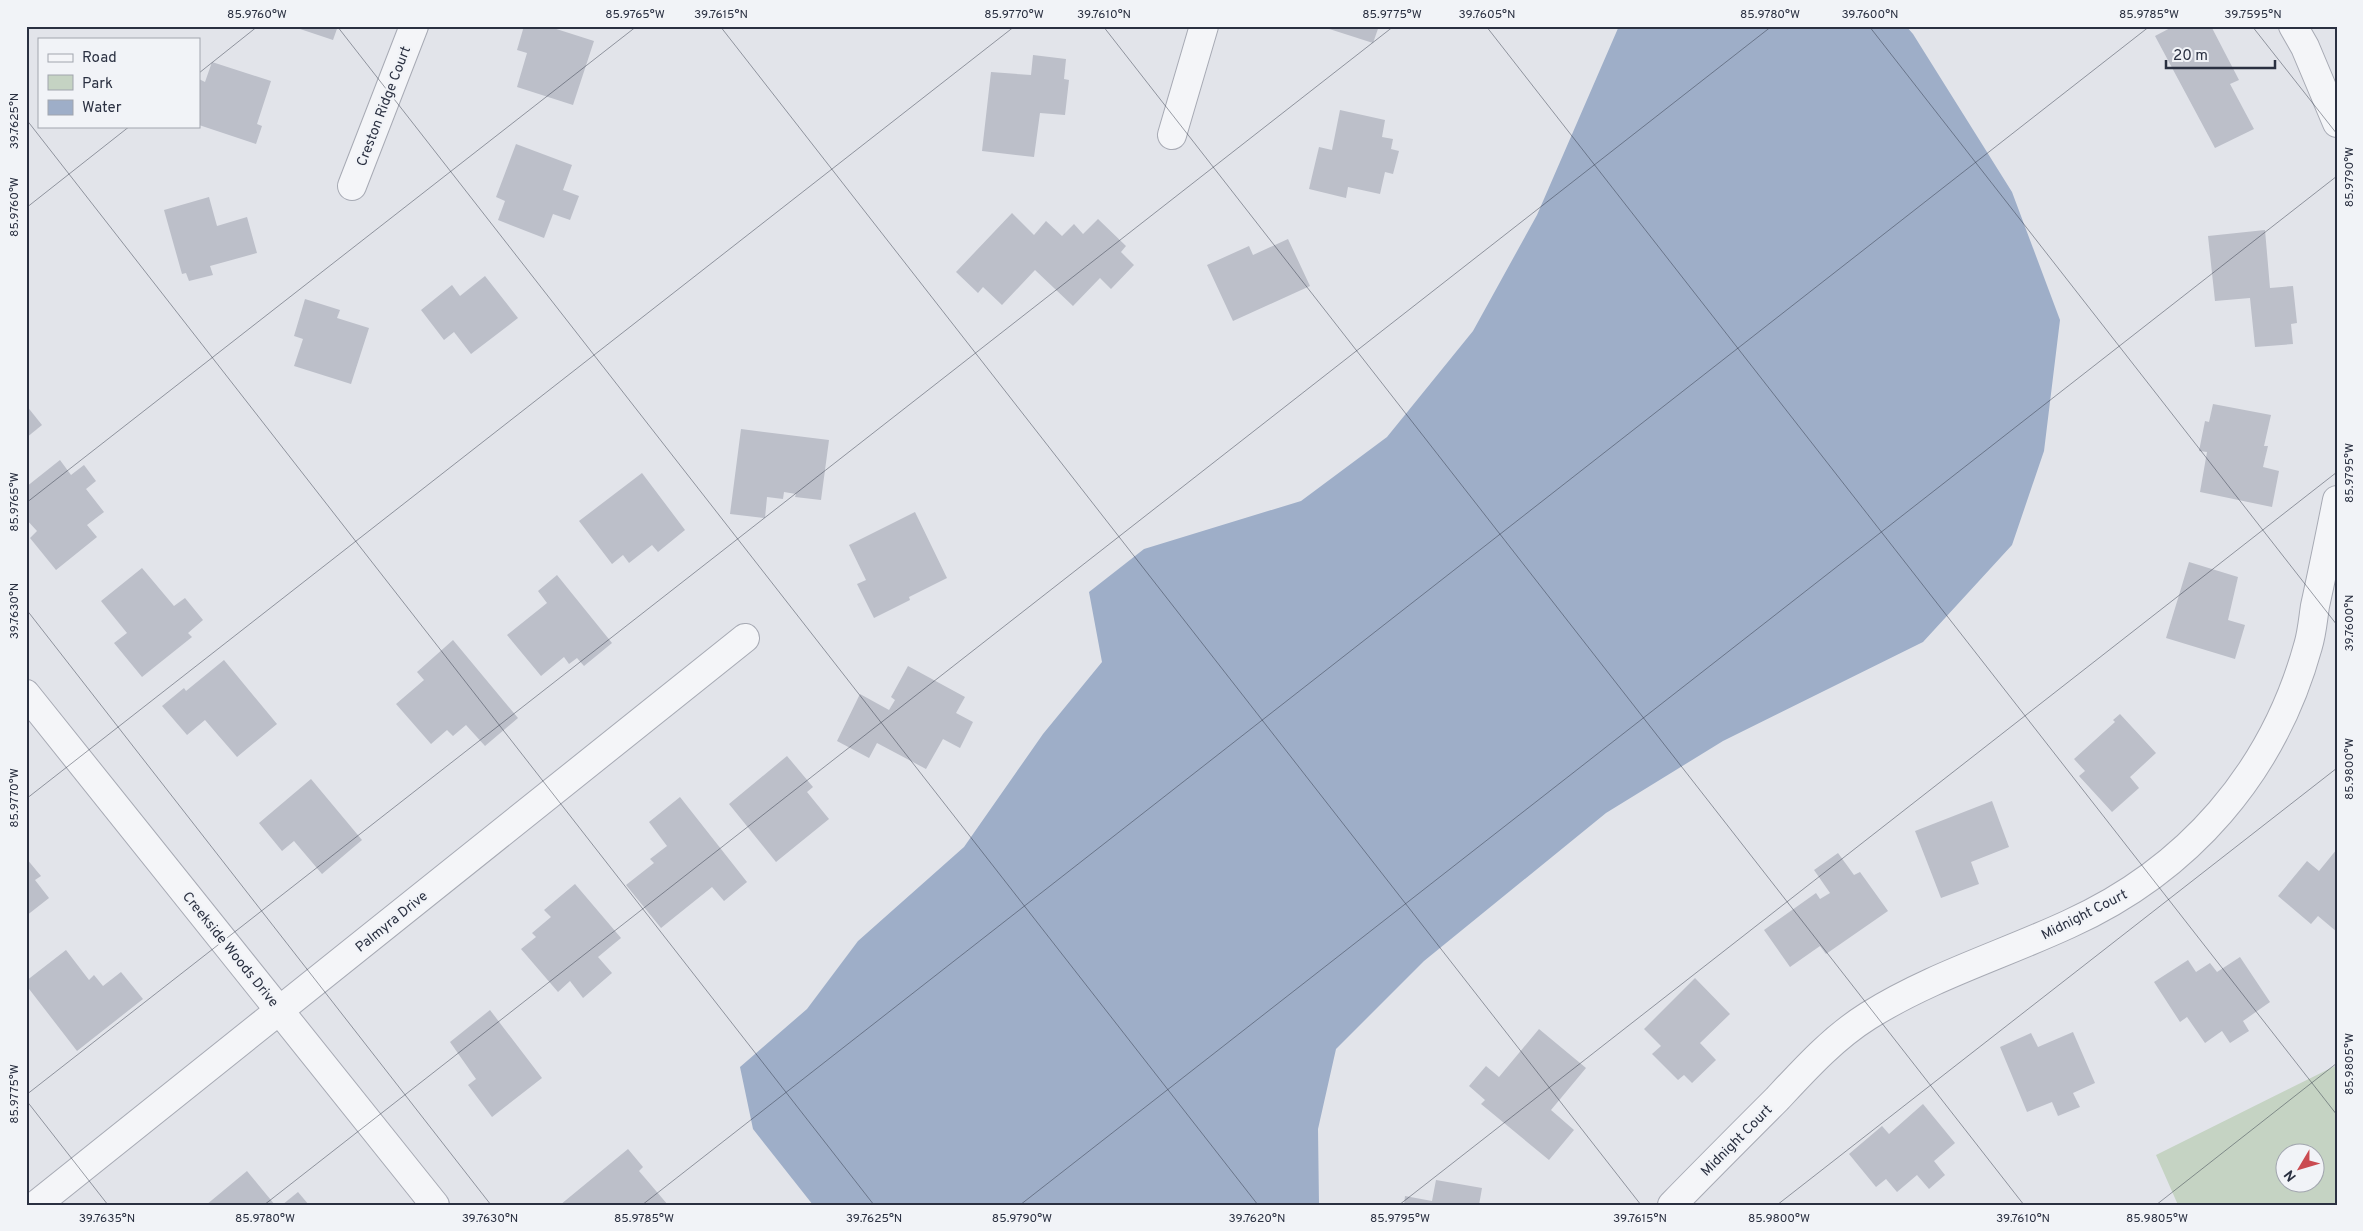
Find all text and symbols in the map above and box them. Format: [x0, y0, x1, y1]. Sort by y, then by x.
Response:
text: 85.9760°W [227, 7, 287, 23]
text: 85.9765°W [605, 7, 665, 23]
text: 39.7615°N [694, 7, 748, 23]
text: 85.9770°W [984, 7, 1044, 23]
text: 39.7610°N [1077, 7, 1131, 23]
text: 85.9775°W [1362, 7, 1422, 23]
text: 39.7605°N [1458, 7, 1516, 23]
text: 85.9780°W [1740, 7, 1800, 23]
text: 39.7600°N [1841, 7, 1899, 23]
text: 85.9785°W [2119, 7, 2179, 23]
text: 39.7595°N [2224, 7, 2282, 23]
legend [38, 38, 200, 128]
scale bar [2166, 38, 2274, 70]
street label: Creston Ridge Court [354, 44, 415, 169]
text: 20 m [2173, 47, 2208, 66]
text: Road [82, 49, 117, 68]
text: Park [82, 75, 113, 94]
text: 39.7625°N [7, 93, 23, 149]
text: Water [82, 99, 122, 118]
text: 85.9790°W [2342, 147, 2358, 207]
text: 85.9760°W [7, 177, 23, 237]
text: 85.9795°W [2342, 443, 2358, 503]
text: 85.9765°W [7, 472, 23, 532]
text: 39.7630°N [7, 583, 23, 639]
text: 39.7600°N [2342, 594, 2358, 652]
text: 85.9800°W [2342, 738, 2358, 800]
text: 85.9770°W [7, 768, 23, 828]
street label: Midnight Court [2039, 886, 2130, 944]
street label: Palmyra Drive [352, 888, 431, 956]
street label: Creekside Woods Drive [178, 889, 282, 1011]
text: 85.9805°W [2342, 1033, 2358, 1095]
text: 85.9775°W [7, 1064, 23, 1124]
street label: Midnight Court [1698, 1102, 1776, 1180]
north arrow [2276, 1144, 2326, 1194]
text: N [2281, 1166, 2301, 1184]
text: 39.7635°N [79, 1211, 135, 1227]
text: 85.9780°W [235, 1211, 295, 1227]
text: 39.7630°N [462, 1211, 518, 1227]
text: 85.9785°W [614, 1211, 674, 1227]
text: 39.7625°N [846, 1211, 902, 1227]
text: 85.9790°W [992, 1211, 1052, 1227]
text: 39.7620°N [1229, 1211, 1285, 1227]
text: 85.9795°W [1370, 1211, 1430, 1227]
text: 39.7615°N [1613, 1211, 1667, 1227]
text: 85.9800°W [1748, 1211, 1810, 1227]
text: 39.7610°N [1996, 1211, 2050, 1227]
text: 85.9805°W [2126, 1211, 2188, 1227]

